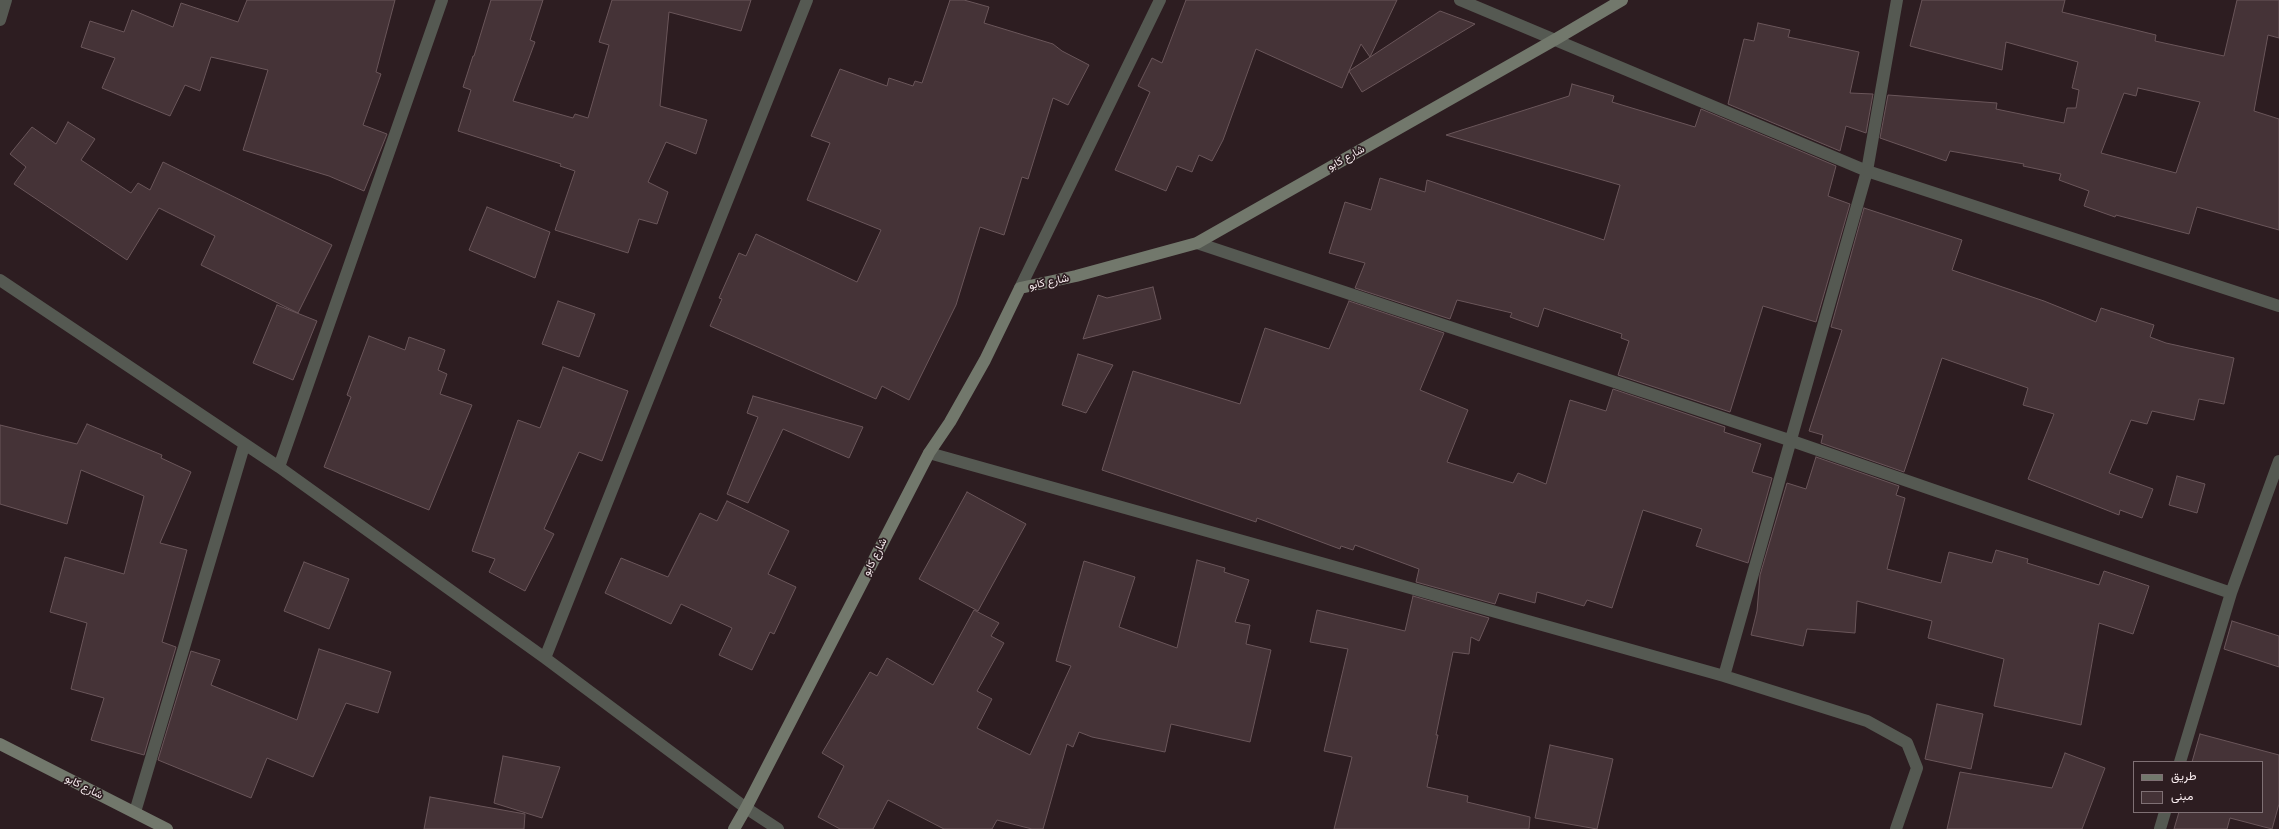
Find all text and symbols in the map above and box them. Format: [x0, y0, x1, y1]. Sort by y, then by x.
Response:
street label: شارع كابو [1325, 142, 1367, 174]
street label: شارع كابو [1028, 271, 1070, 293]
street label: شارع كابو [860, 536, 890, 578]
legend [2133, 761, 2263, 813]
text: طريق [2171, 768, 2196, 783]
street label: شارع كابو [63, 772, 105, 802]
text: مبنى [2171, 788, 2193, 803]

